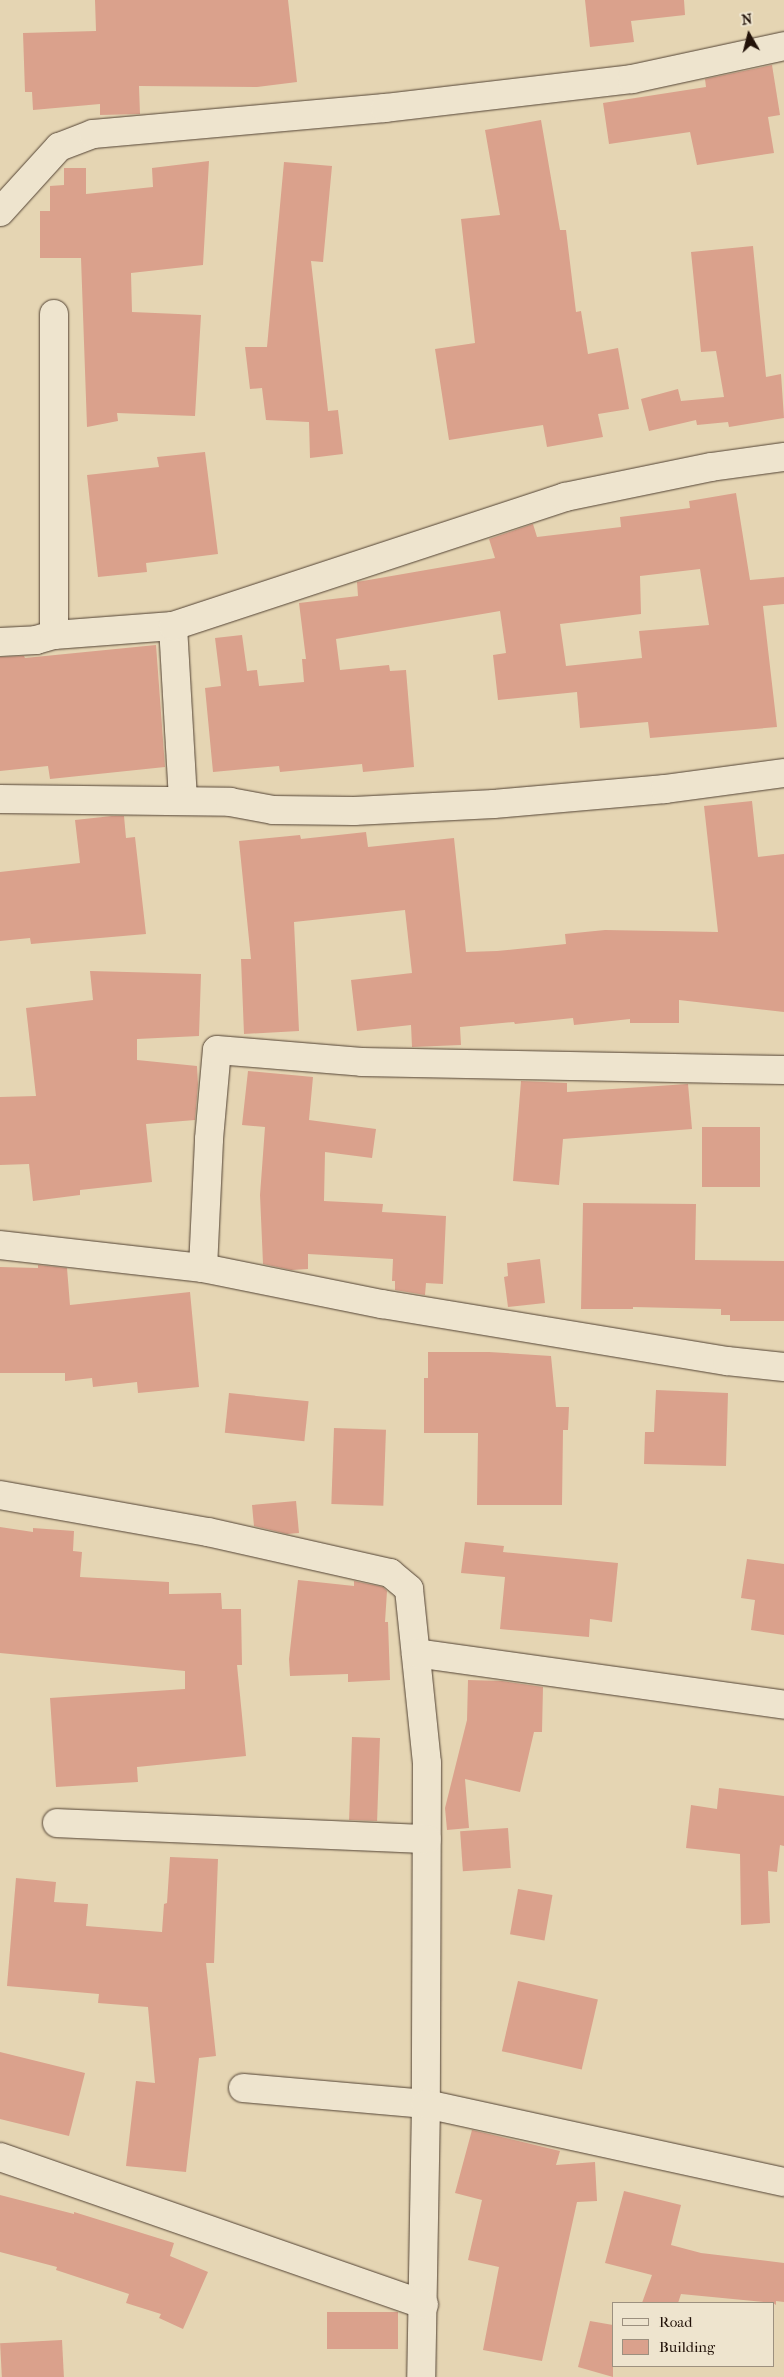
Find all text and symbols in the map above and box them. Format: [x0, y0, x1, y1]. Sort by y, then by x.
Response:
north arrow [724, 10, 774, 60]
text: N [740, 10, 753, 29]
legend [612, 2302, 774, 2367]
text: Road [659, 2313, 692, 2331]
text: Building [659, 2338, 715, 2356]

